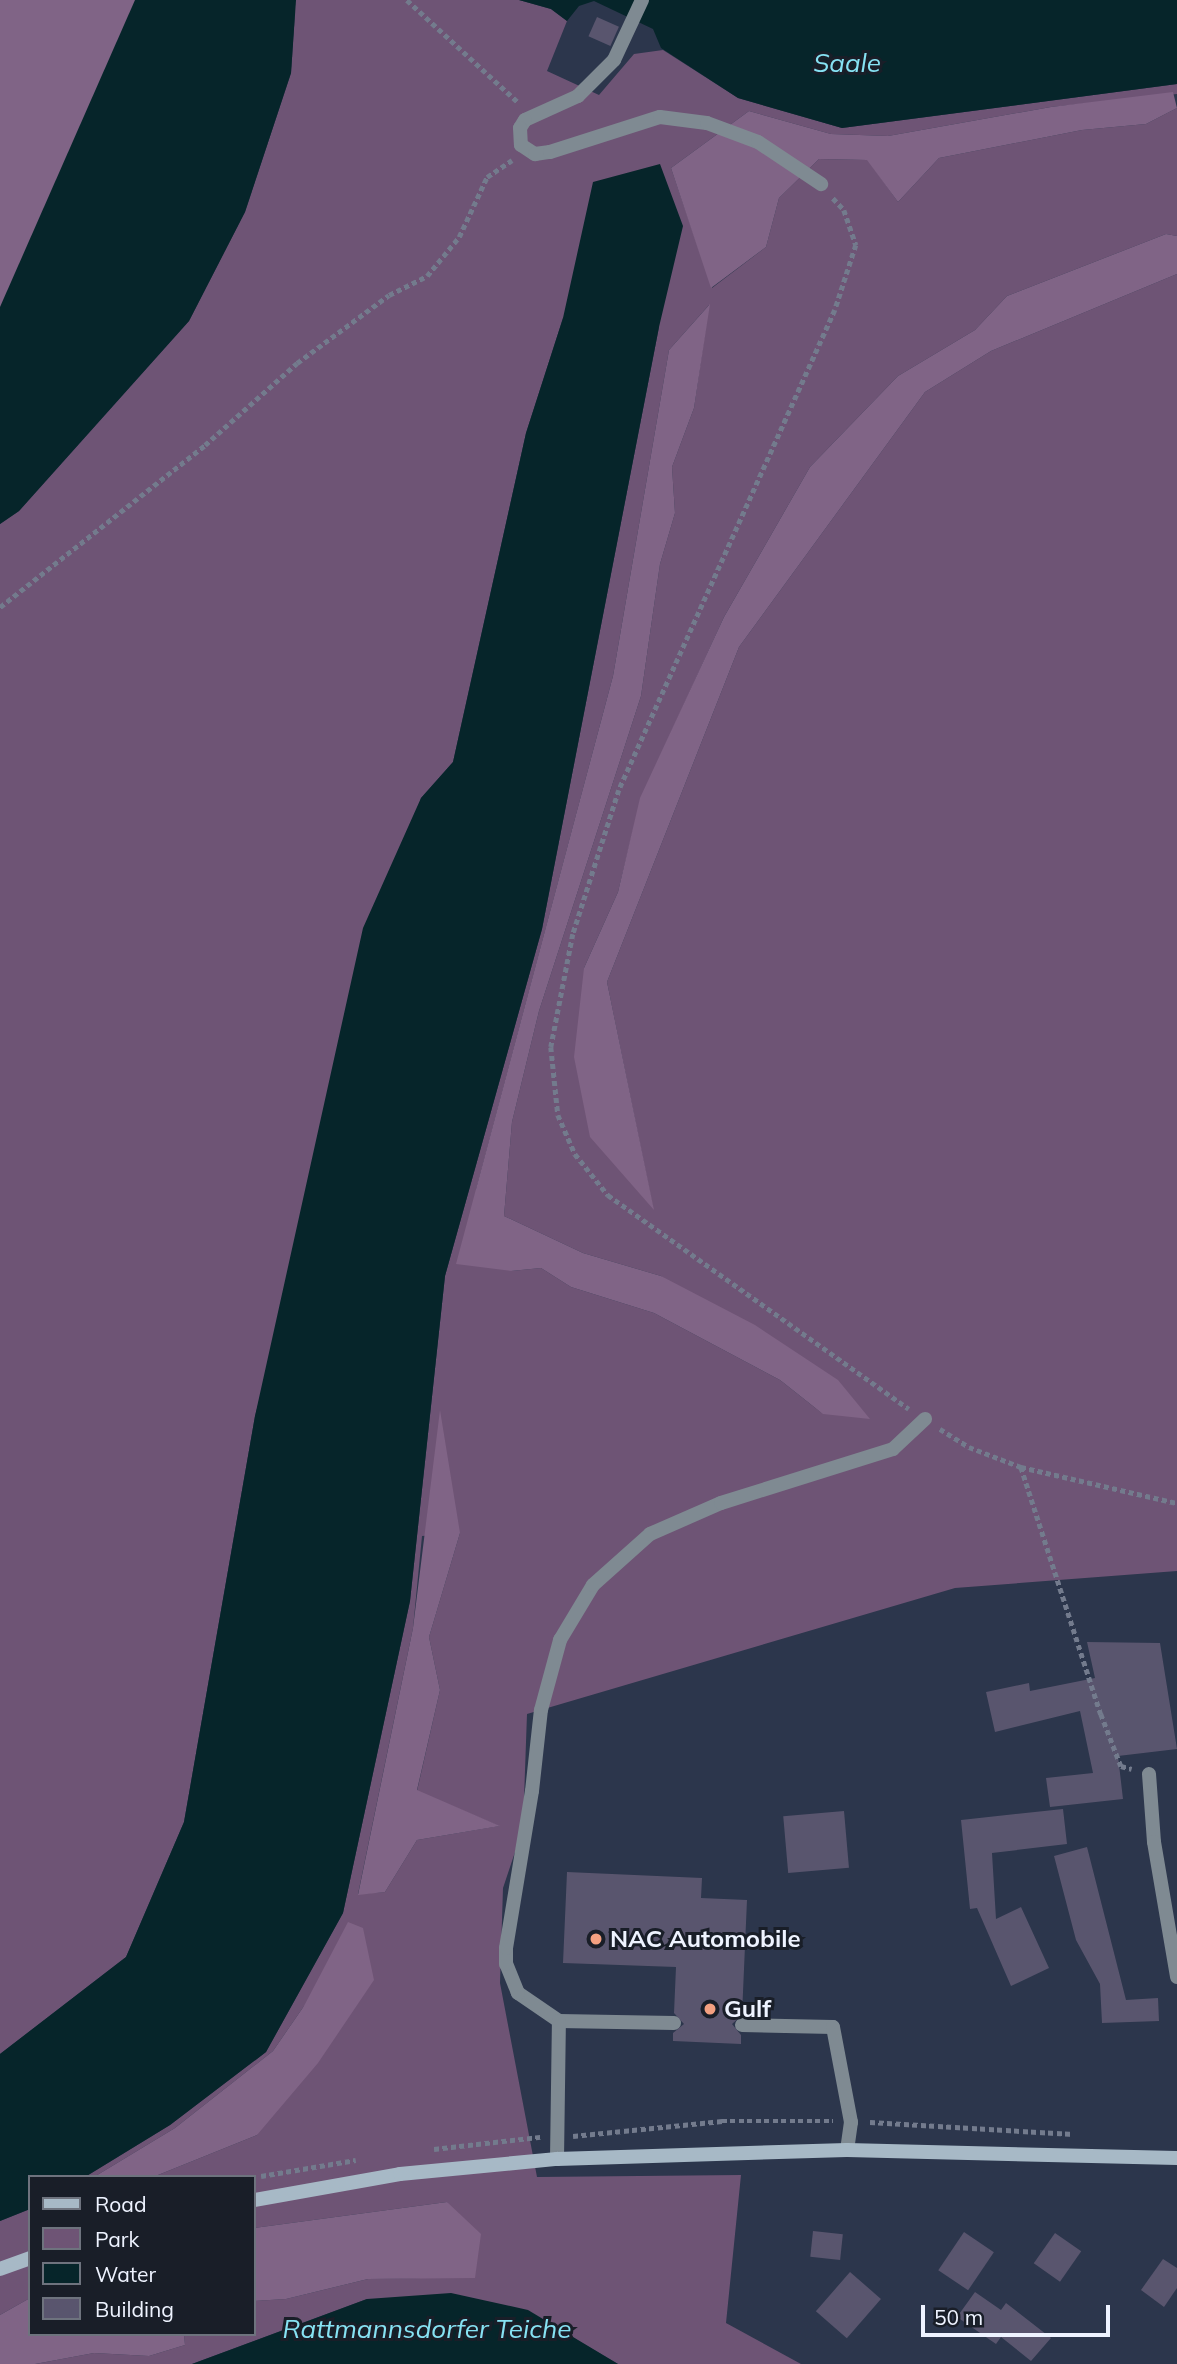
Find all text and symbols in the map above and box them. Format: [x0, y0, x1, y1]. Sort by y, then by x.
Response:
water label: Saale [813, 47, 881, 79]
place label: NAC Automobile [610, 1925, 801, 1953]
marker: NAC Automobile [588, 1931, 604, 1947]
place label: Gulf [724, 1995, 771, 2023]
marker: Gulf [702, 2001, 718, 2017]
legend [28, 2175, 256, 2336]
text: Road [95, 2191, 146, 2217]
text: Park [95, 2226, 139, 2252]
text: Water [95, 2261, 156, 2287]
scale bar [925, 2290, 1114, 2334]
text: Building [95, 2296, 174, 2322]
text: 50 m [934, 2304, 983, 2330]
water label: Rattmannsdorfer Teiche [283, 2313, 571, 2345]

